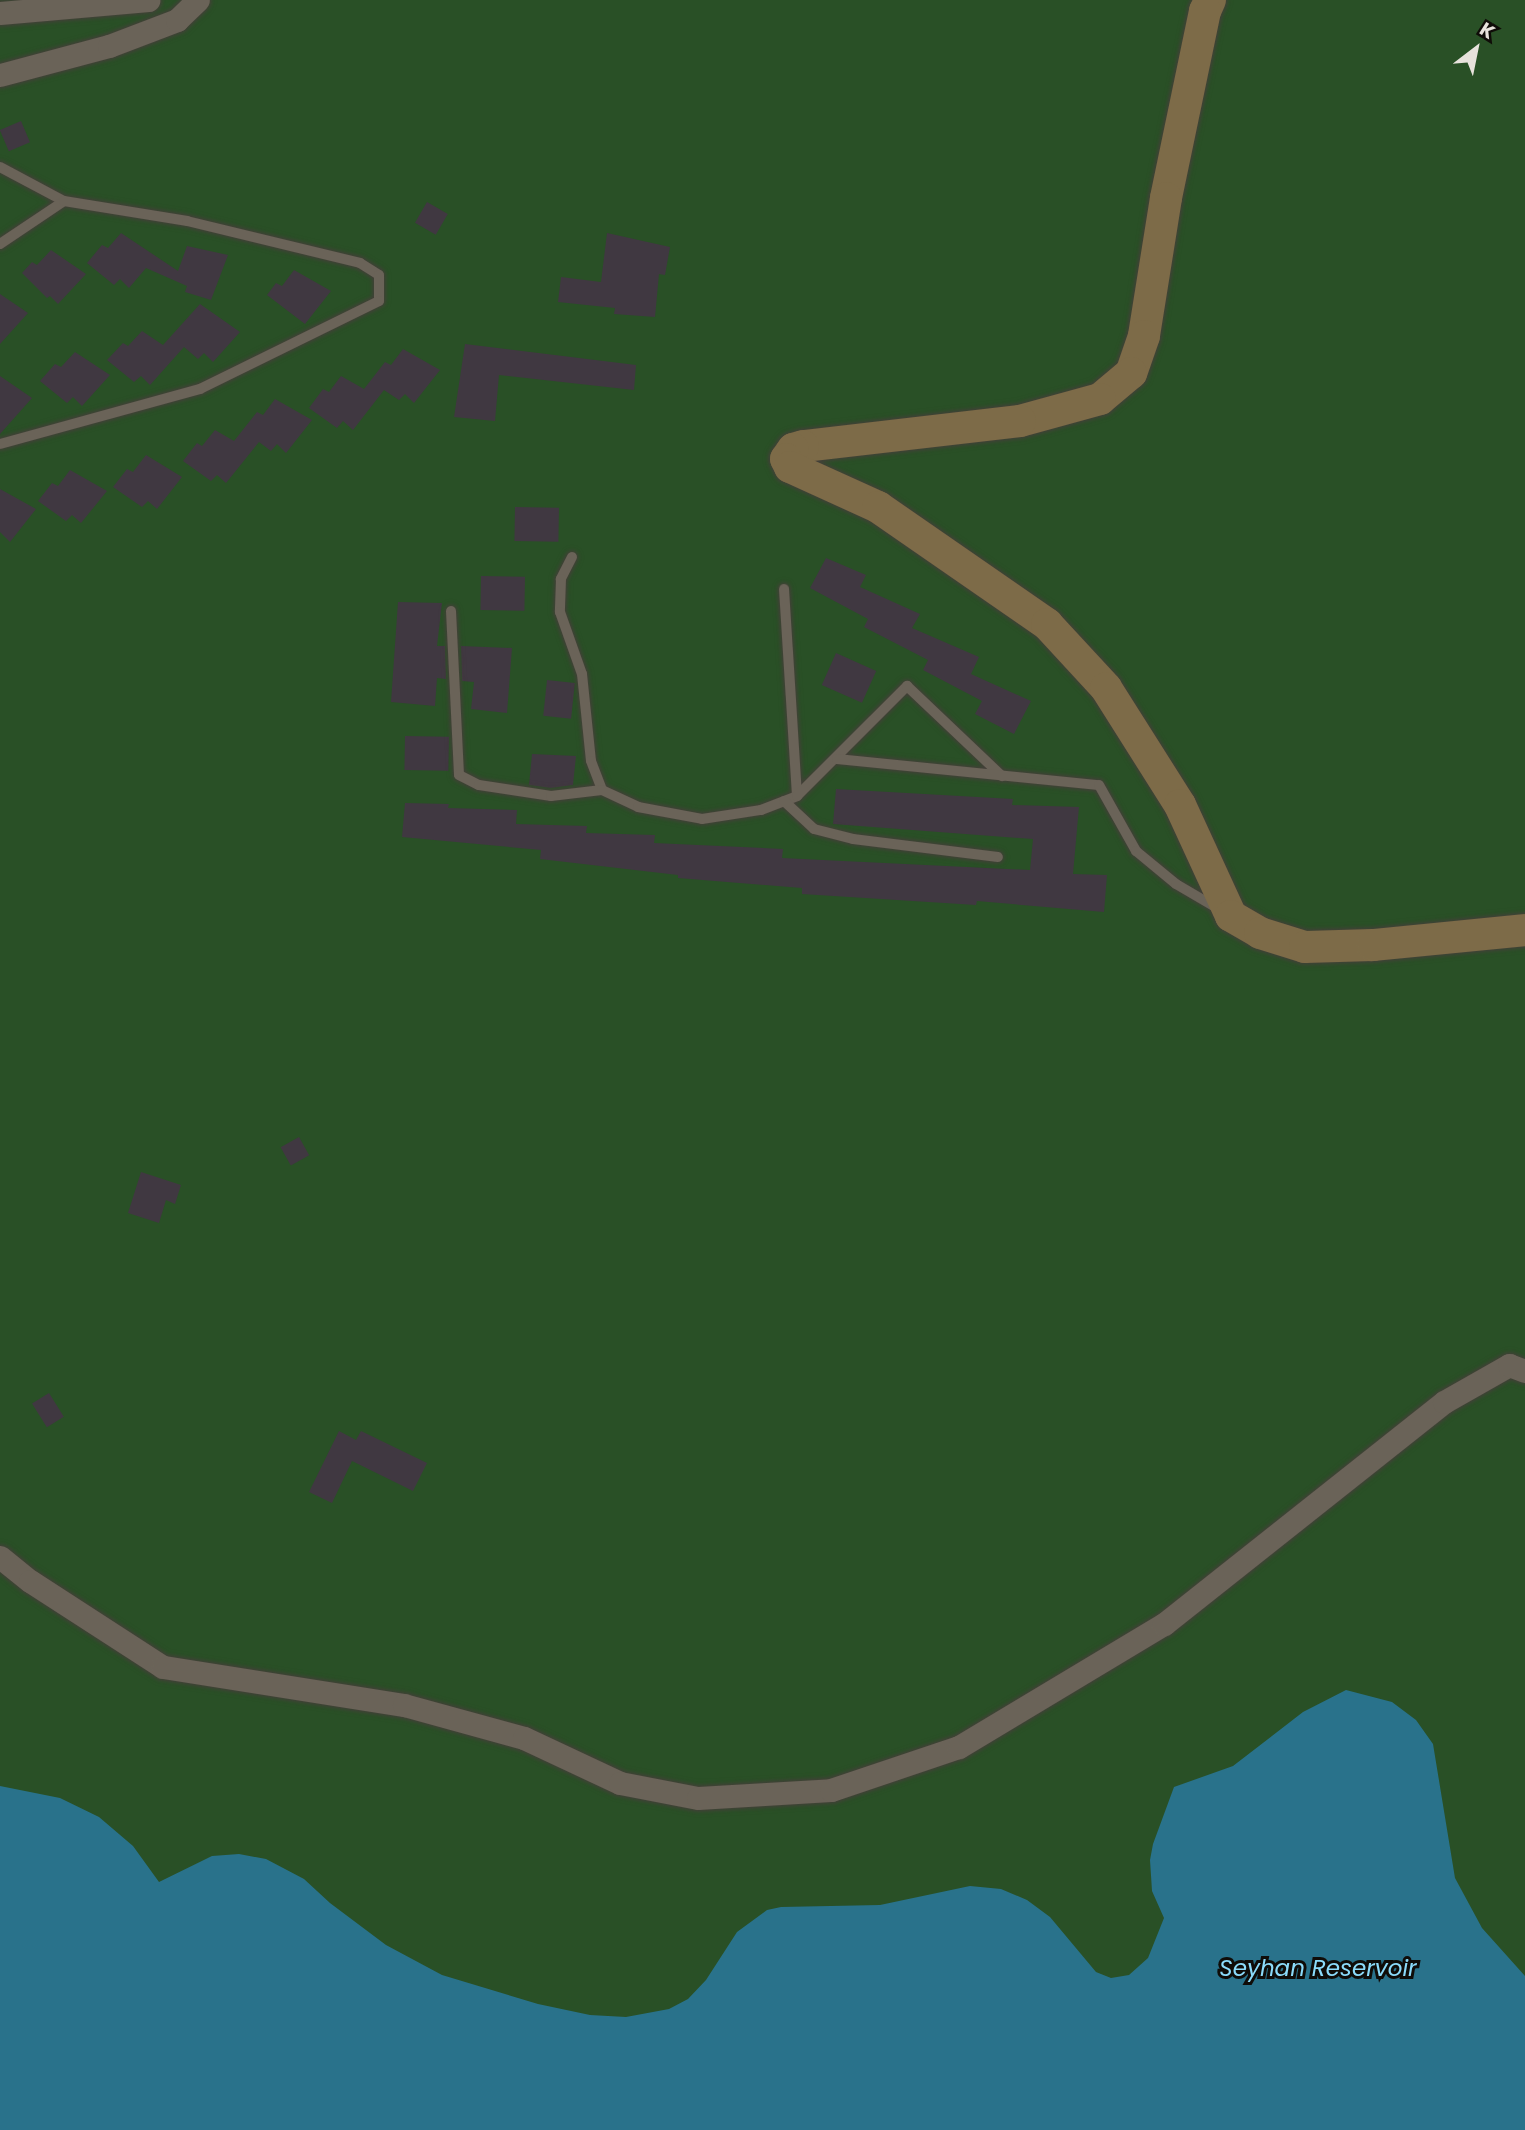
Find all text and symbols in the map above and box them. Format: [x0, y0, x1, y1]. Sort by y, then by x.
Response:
north arrow [1441, 14, 1511, 84]
text: K [1475, 16, 1500, 46]
water label: Seyhan Reservoir [1219, 1954, 1417, 1982]

